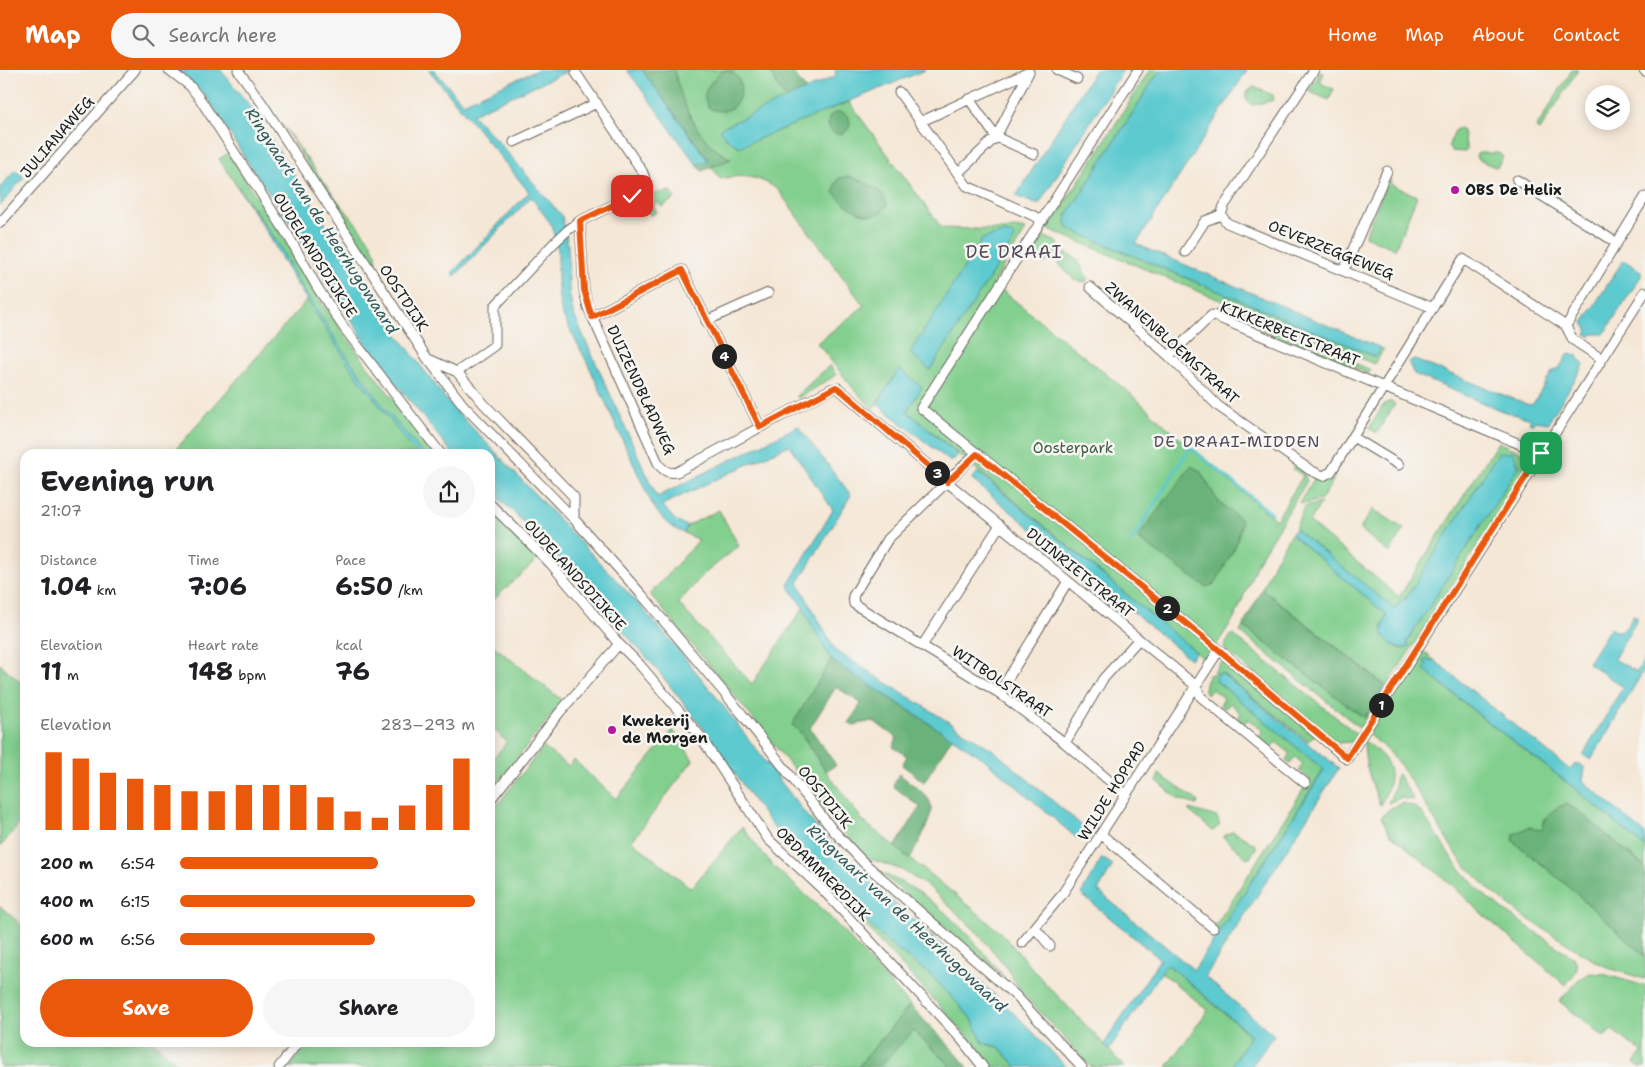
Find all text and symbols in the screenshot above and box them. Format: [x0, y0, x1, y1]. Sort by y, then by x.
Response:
search box [111, 13, 461, 58]
text: Map [25, 19, 81, 51]
icon: search [129, 21, 157, 49]
text: Search here [169, 23, 277, 48]
text: Home [1328, 23, 1377, 47]
text: Map [1405, 23, 1444, 47]
text: About [1472, 23, 1525, 47]
text: Contact [1553, 23, 1620, 47]
map controls [1585, 85, 1630, 130]
button: layers [1585, 85, 1630, 130]
street label: JULIANAWEG [16, 92, 98, 182]
water label: Ringvaart van de Heerhugowaard [241, 104, 404, 339]
pin [611, 175, 653, 217]
place label: OBS De Helix [1465, 180, 1562, 200]
icon: check [618, 182, 646, 210]
marker: OBS De Helix [1449, 184, 1461, 196]
street label: OUDELANDSDIJKJE [268, 189, 362, 321]
street label: OEVERZEGGEWEG [1265, 216, 1397, 284]
district label: DE DRAAI [965, 240, 1063, 264]
street label: OOSTDIJK [375, 261, 433, 336]
street label: ZWANENBLOEMSTRAAT [1101, 277, 1243, 409]
street label: KIKKERBEETSTRAAT [1217, 297, 1363, 371]
street label: DUIZENDBLADWEG [602, 322, 680, 458]
pin: 4 [712, 344, 736, 368]
text: 4 [720, 347, 729, 365]
district label: DE DRAAI-MIDDEN [1153, 431, 1321, 452]
pin [1520, 432, 1562, 474]
park label: Oosterpark [1033, 438, 1113, 458]
icon: arrive [1527, 439, 1555, 467]
pin: 3 [924, 460, 950, 486]
text: Evening run [40, 462, 215, 500]
text: 3 [933, 464, 942, 482]
button: share [423, 466, 475, 518]
text: 21:07 [40, 500, 82, 521]
street label: OUDELANDSDIJKJE [519, 515, 631, 635]
street label: DUINRIETSTRAAT [1022, 523, 1138, 623]
text: Distance [40, 551, 97, 569]
text: Time [188, 551, 220, 569]
text: Pace [335, 551, 366, 569]
text: 1.04 [40, 569, 92, 603]
text: 7:06 [188, 569, 247, 603]
text: 6:50 [335, 569, 393, 603]
text: km [92, 581, 116, 599]
text: /km [393, 581, 423, 599]
pin: 2 [1154, 596, 1180, 620]
text: 2 [1163, 599, 1172, 617]
text: Elevation [40, 636, 103, 654]
text: Heart rate [188, 636, 259, 654]
text: kcal [335, 636, 363, 654]
street label: WITBOLSTRAAT [948, 641, 1056, 723]
text: 11 [40, 654, 62, 688]
text: 148 [188, 654, 233, 688]
text: 76 [335, 654, 370, 688]
text: m [62, 666, 79, 684]
text: bpm [233, 666, 266, 684]
pin: 1 [1368, 692, 1394, 718]
text: 1 [1378, 696, 1385, 714]
place label: Kwekerij de Morgen [622, 711, 708, 748]
text: Elevation [40, 714, 112, 735]
text: 283–293 m [380, 714, 475, 735]
marker: Kwekerij de Morgen [606, 724, 618, 736]
street label: WILDE HOPPAD [1073, 737, 1151, 845]
street label: OOSTDIJK [793, 761, 857, 833]
water label: Ringvaart van de Heerhugowaard [802, 820, 1012, 1017]
street label: OBDAMMERDIJK [771, 822, 875, 926]
text: 200 m [40, 853, 93, 874]
text: 6:54 [120, 853, 155, 874]
text: 400 m [40, 891, 94, 912]
text: 6:15 [120, 891, 150, 912]
text: 600 m [40, 929, 94, 950]
text: 6:56 [120, 929, 155, 950]
button: Save [40, 979, 253, 1037]
button: Share [263, 979, 475, 1037]

